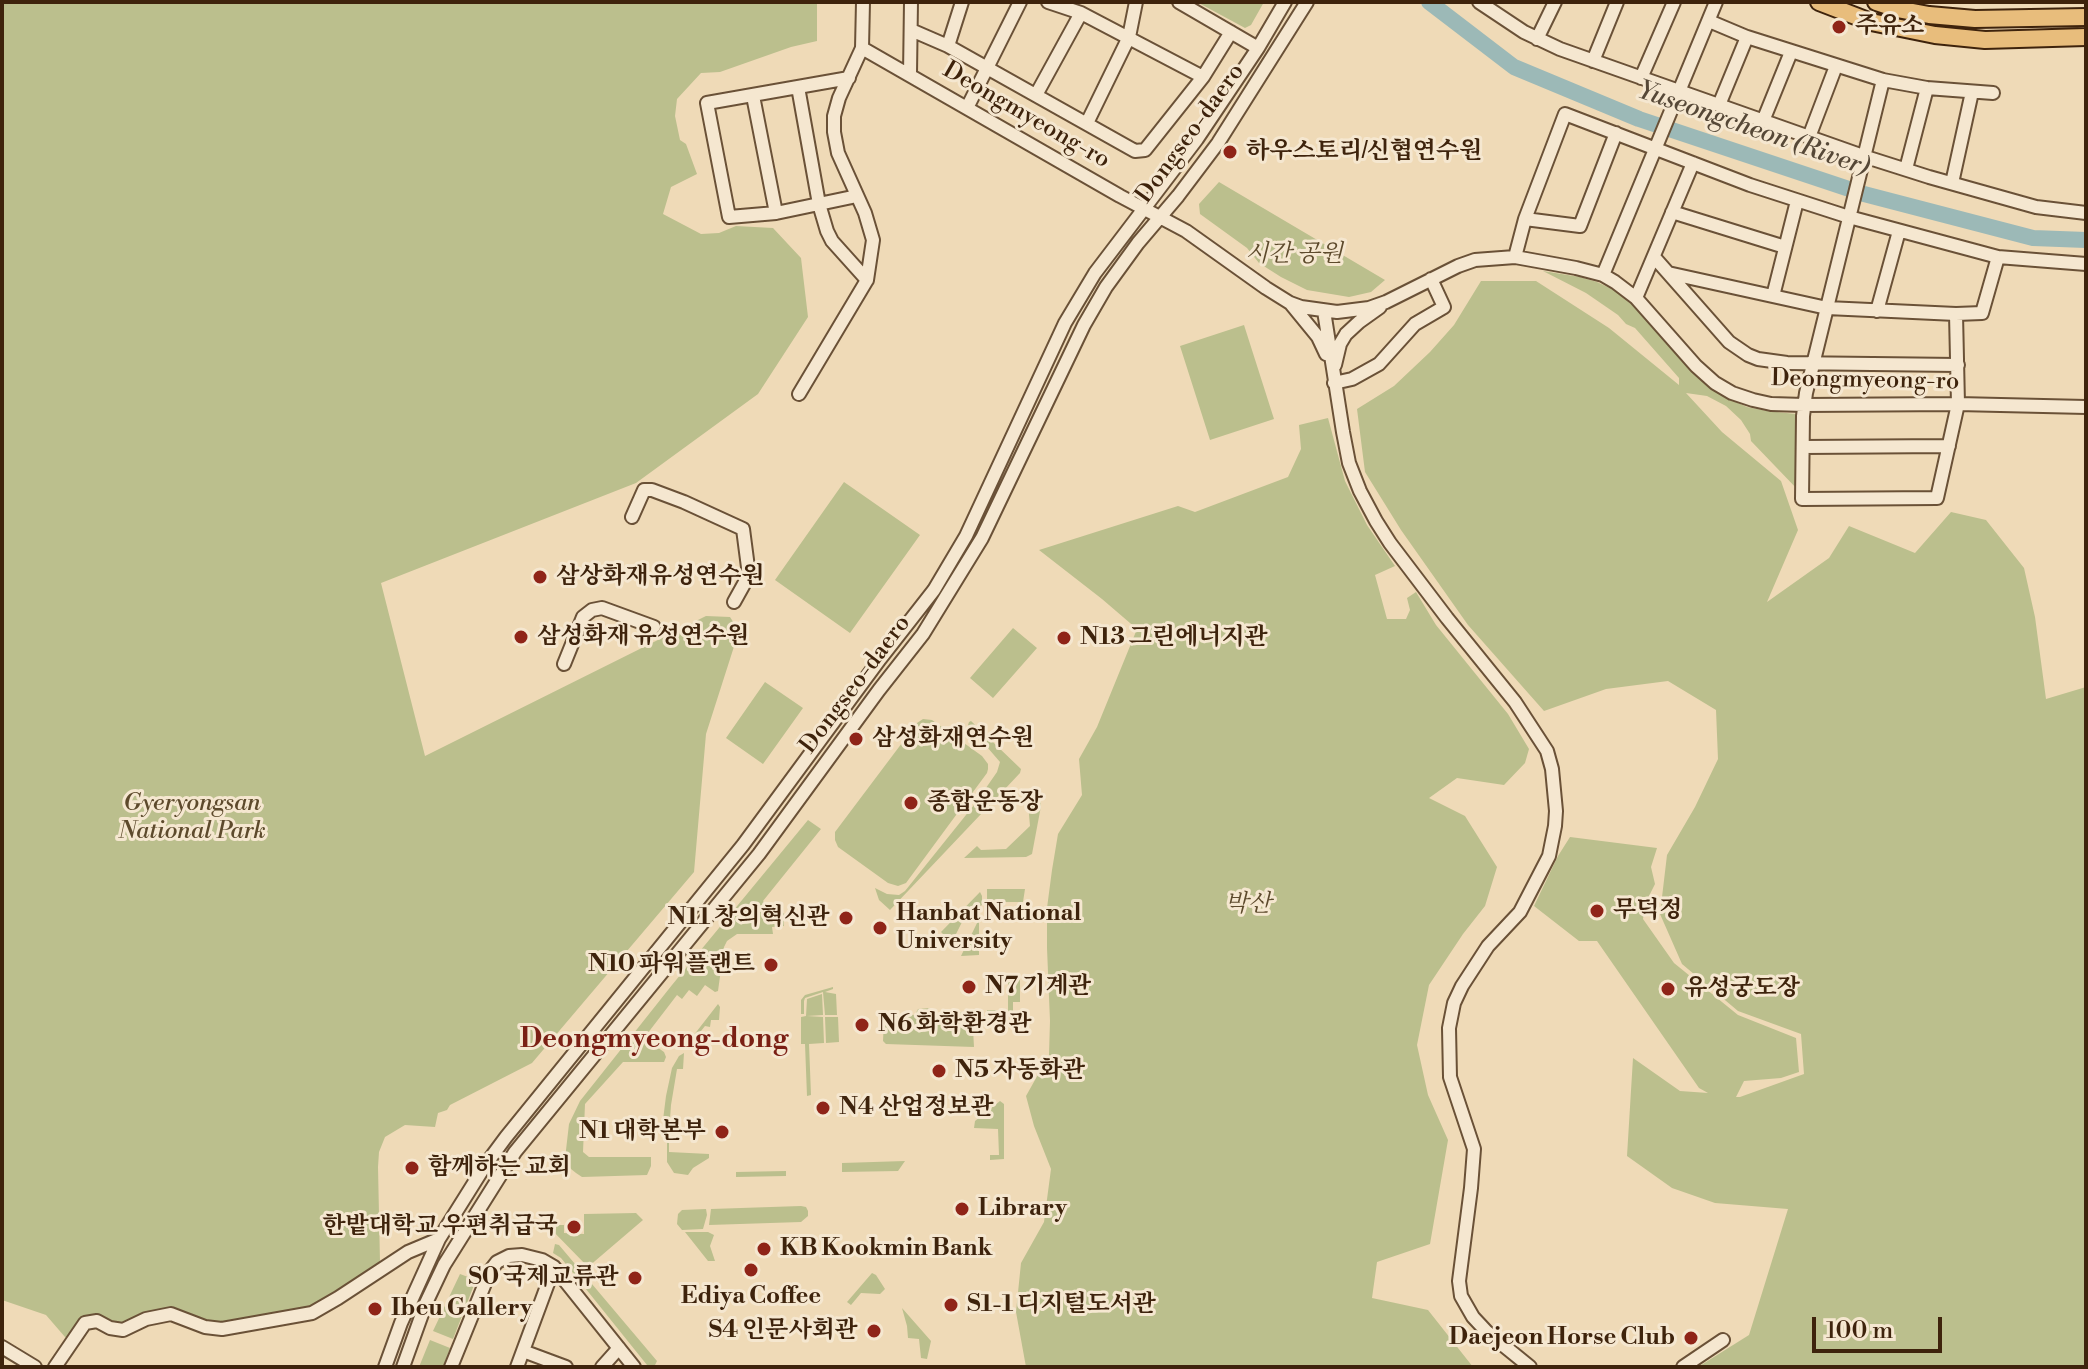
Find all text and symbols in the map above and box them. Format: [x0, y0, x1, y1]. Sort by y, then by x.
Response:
place label: 주유소 [1855, 13, 1925, 41]
marker: 주유소 [1830, 18, 1848, 36]
street label: Deongmyeong-ro [937, 56, 1115, 176]
street label: Dongseo-daero [1131, 58, 1251, 210]
water label: Yuseongcheon (River) [1633, 76, 1873, 184]
place label: 하우스토리/신협연수원 [1246, 138, 1482, 166]
marker: 하우스토리/신협연수원 [1221, 143, 1239, 161]
park label: 시간 공원 [1245, 241, 1343, 269]
street label: Deongmyeong-ro [1771, 365, 1959, 397]
place label: 삼상화재유성연수원 [556, 563, 765, 591]
marker: 삼상화재유성연수원 [531, 568, 549, 586]
street label: Dongseo-daero [795, 610, 917, 760]
place label: 삼성화재 유성연수원 [537, 623, 749, 651]
place label: N13 그린에너지관 [1080, 624, 1268, 652]
marker: 삼성화재 유성연수원 [512, 628, 530, 646]
marker: N13 그린에너지관 [1055, 629, 1073, 647]
place label: 삼성화재연수원 [872, 725, 1034, 753]
marker: 삼성화재연수원 [847, 730, 865, 748]
place label: 종합운동장 [927, 789, 1043, 817]
park label: Gyeryongsan National Park [118, 790, 266, 846]
marker: 종합운동장 [902, 794, 920, 812]
park label: 박산 [1225, 891, 1271, 919]
place label: 무덕정 [1613, 897, 1683, 925]
place label: Hanbat National University [896, 900, 1081, 956]
marker: 무덕정 [1588, 902, 1606, 920]
place label: N11 창의혁신관 [667, 904, 830, 932]
marker: N11 창의혁신관 [837, 909, 855, 927]
marker: Hanbat National University [871, 919, 889, 937]
place label: N10 파워플랜트 [588, 951, 755, 979]
marker: N10 파워플랜트 [762, 956, 780, 974]
place label: N7 기계관 [985, 973, 1092, 1001]
place label: 유성궁도장 [1684, 975, 1800, 1003]
marker: N7 기계관 [960, 978, 978, 996]
marker: 유성궁도장 [1659, 980, 1677, 998]
place label: N6 화학환경관 [878, 1011, 1032, 1039]
marker: N6 화학환경관 [853, 1016, 871, 1034]
district label: Deongmyeong-dong [520, 1023, 788, 1057]
place label: N5 자동화관 [955, 1057, 1085, 1085]
marker: N5 자동화관 [930, 1062, 948, 1080]
place label: N4 산업정보관 [839, 1094, 994, 1122]
marker: N4 산업정보관 [814, 1099, 832, 1117]
place label: N1 대학본부 [579, 1118, 706, 1146]
marker: N1 대학본부 [713, 1123, 731, 1141]
place label: 함께하는 교회 [428, 1154, 571, 1182]
marker: 함께하는 교회 [403, 1159, 421, 1177]
place label: Library [978, 1195, 1067, 1223]
marker: Library [953, 1200, 971, 1218]
place label: 한밭대학교 우편취급국 [322, 1213, 558, 1241]
marker: 한밭대학교 우편취급국 [565, 1218, 583, 1236]
place label: KB Kookmin Bank [780, 1235, 992, 1263]
marker: KB Kookmin Bank [755, 1240, 773, 1258]
marker: Ediya Coffee [742, 1261, 760, 1279]
place label: S0 국제교류관 [468, 1264, 619, 1292]
marker: S0 국제교류관 [626, 1269, 644, 1287]
place label: Ediya Coffee [681, 1283, 821, 1311]
place label: S1-1 디지털도서관 [967, 1291, 1156, 1319]
place label: Ibeu Gallery [391, 1295, 532, 1323]
marker: S1-1 디지털도서관 [942, 1296, 960, 1314]
marker: Ibeu Gallery [366, 1300, 384, 1318]
scale bar [1816, 1301, 1946, 1351]
text: 100 m [1826, 1316, 1893, 1346]
place label: S4 인문사회관 [709, 1317, 858, 1345]
marker: S4 인문사회관 [865, 1322, 883, 1340]
place label: Daejeon Horse Club [1449, 1324, 1675, 1352]
marker: Daejeon Horse Club [1682, 1329, 1700, 1347]

